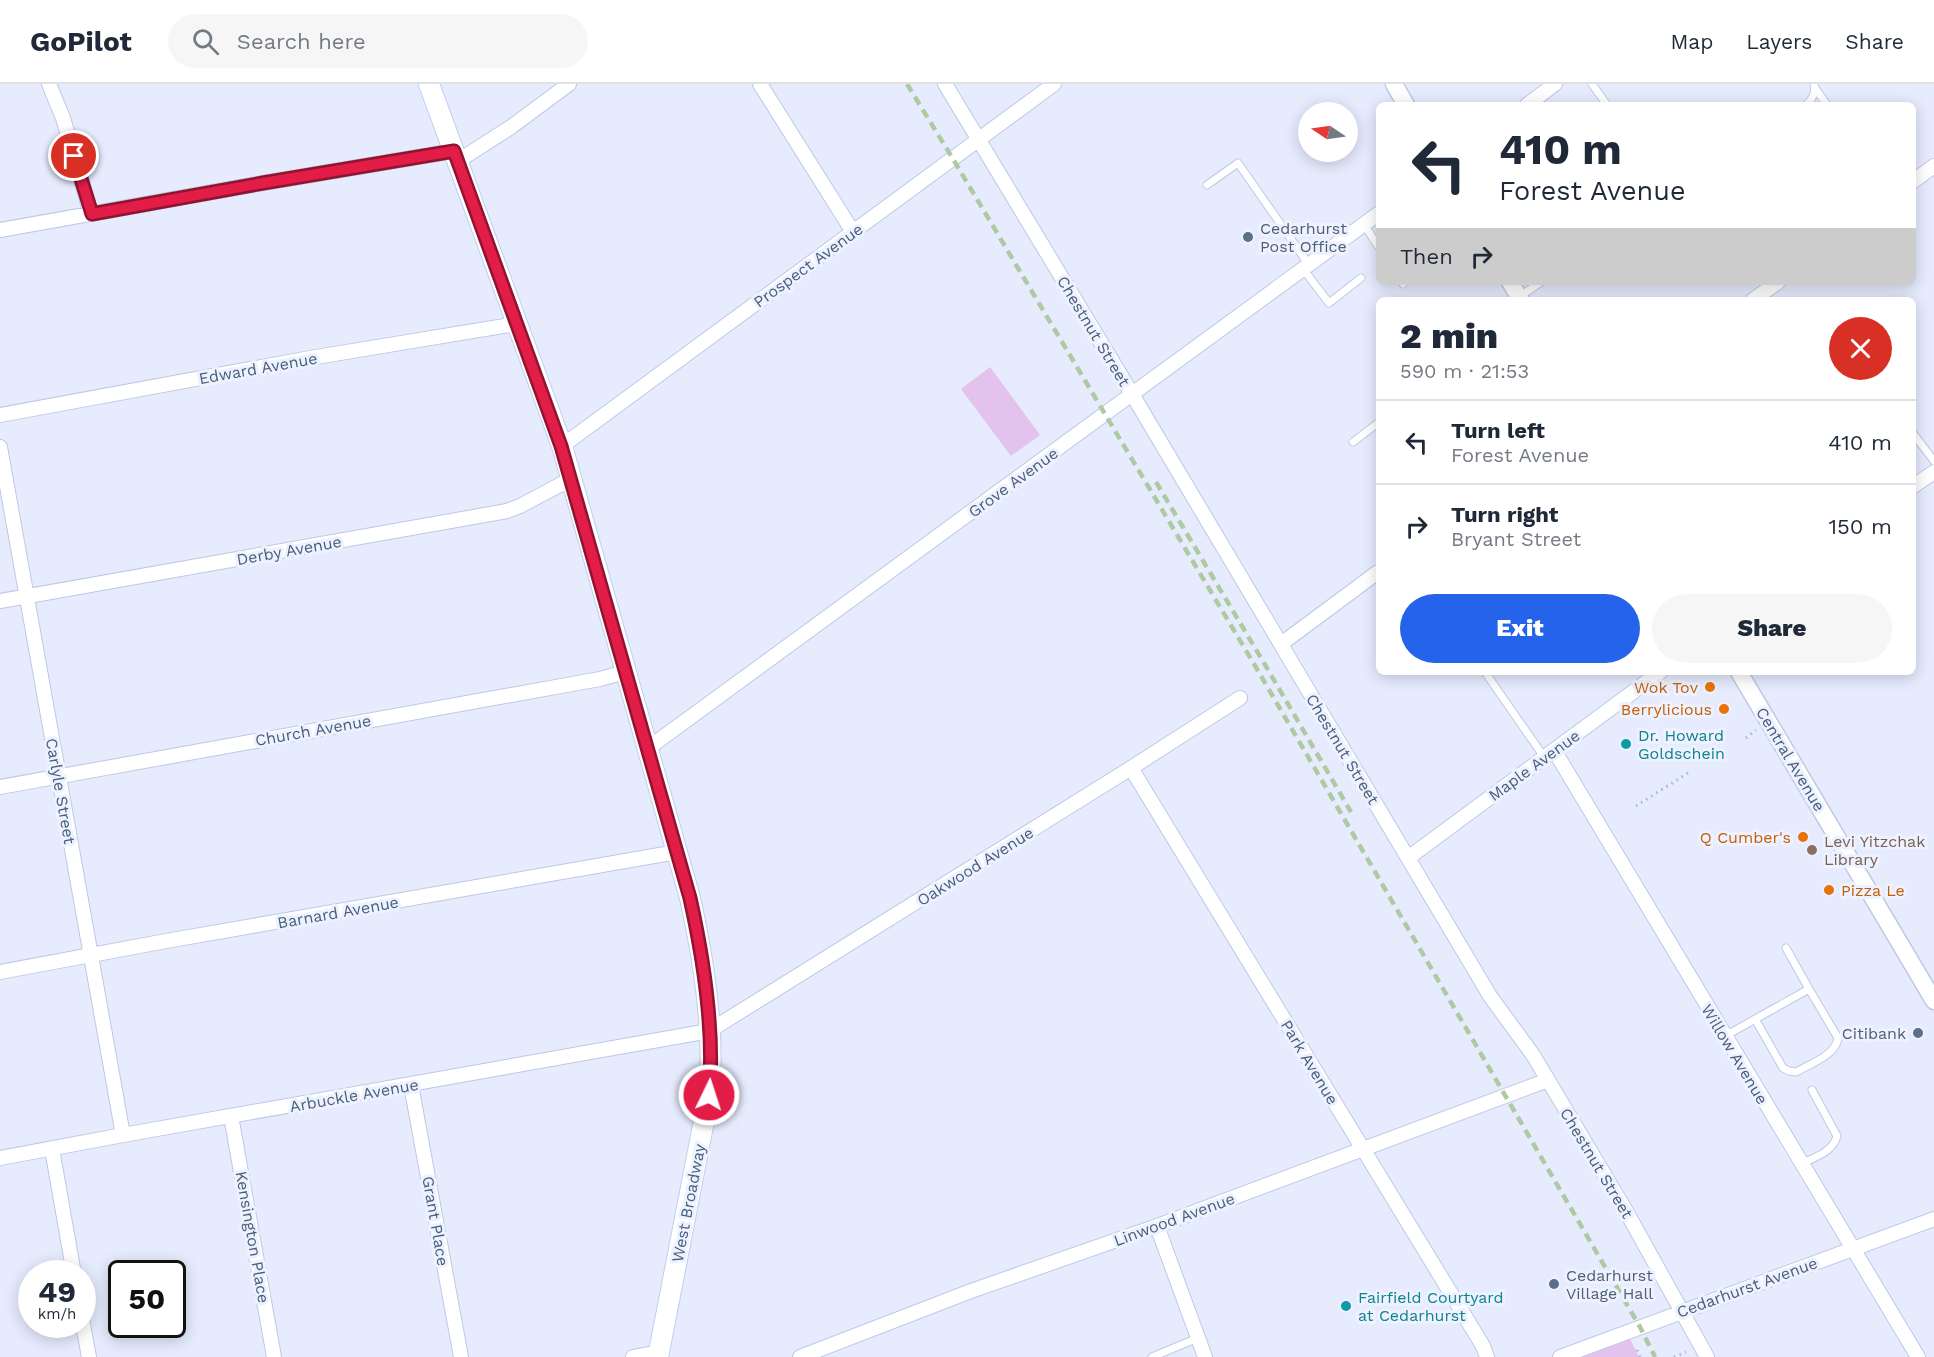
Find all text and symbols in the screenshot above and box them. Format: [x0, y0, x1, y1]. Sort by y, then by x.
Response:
search box [168, 14, 588, 68]
text: GoPilot [30, 25, 132, 58]
icon: search [189, 25, 222, 58]
text: Search here [237, 29, 366, 54]
text: Map [1670, 29, 1713, 54]
text: Layers [1746, 29, 1812, 54]
text: Share [1845, 29, 1904, 54]
north arrow [1298, 102, 1358, 162]
map controls [1298, 102, 1358, 162]
text: 410 m [1499, 125, 1622, 174]
icon: left [1400, 126, 1478, 204]
pin [48, 130, 99, 181]
icon: arrive [57, 139, 90, 172]
text: Forest Avenue [1499, 175, 1686, 207]
street label: Prospect Avenue [750, 219, 867, 311]
place label: Cedarhurst Post Office [1260, 219, 1347, 256]
marker: Cedarhurst Post Office [1241, 230, 1255, 244]
icon: right [1465, 240, 1498, 273]
text: Then [1400, 244, 1453, 269]
street label: Chestnut Street [1053, 273, 1134, 390]
text: 2 min [1400, 315, 1498, 357]
button: close [1829, 317, 1892, 380]
street label: Edward Avenue [197, 349, 319, 388]
text: 590 m · 21:53 [1400, 359, 1529, 383]
text: Turn left [1451, 418, 1545, 443]
icon: left [1400, 426, 1433, 459]
text: 410 m [1828, 430, 1892, 455]
street label: Grove Avenue [965, 443, 1062, 521]
text: Forest Avenue [1451, 443, 1589, 467]
text: Turn right [1451, 502, 1558, 527]
icon: right [1400, 510, 1433, 543]
text: 150 m [1828, 514, 1892, 539]
text: Bryant Street [1451, 527, 1581, 551]
street label: Derby Avenue [235, 532, 343, 569]
button: Exit [1400, 594, 1640, 663]
button: Share [1652, 594, 1892, 663]
place label: Wok Tov [1634, 678, 1699, 697]
marker: Wok Tov [1703, 680, 1717, 694]
street label: Chestnut Street [1302, 691, 1383, 808]
place label: Berrylicious [1621, 700, 1712, 719]
marker: Berrylicious [1717, 702, 1731, 716]
street label: Central Avenue [1752, 704, 1829, 815]
street label: Church Avenue [254, 711, 372, 750]
street label: Maple Avenue [1485, 726, 1584, 805]
place label: Dr. Howard Goldschein [1638, 726, 1725, 763]
street label: Carlyle Street [42, 737, 79, 846]
marker: Dr. Howard Goldschein [1619, 737, 1633, 751]
street label: Oakwood Avenue [913, 823, 1037, 910]
place label: Q Cumber's [1700, 828, 1791, 847]
marker: Q Cumber's [1796, 830, 1810, 844]
place label: Levi Yitzchak Library [1824, 832, 1925, 869]
marker: Levi Yitzchak Library [1805, 843, 1819, 857]
place label: Pizza Le [1841, 881, 1905, 900]
marker: Pizza Le [1822, 883, 1836, 897]
street label: Barnard Avenue [276, 892, 400, 933]
street label: Willow Avenue [1697, 1001, 1772, 1108]
street label: Park Avenue [1277, 1016, 1342, 1108]
place label: Citibank [1842, 1024, 1906, 1043]
marker: Citibank [1911, 1026, 1925, 1040]
position arrow [677, 1063, 741, 1127]
street label: Arbuckle Avenue [288, 1075, 420, 1116]
street label: Chestnut Street [1556, 1105, 1637, 1222]
street label: West Broadway [668, 1142, 709, 1264]
street label: Kensington Place [232, 1170, 273, 1305]
street label: Grant Place [418, 1175, 453, 1267]
street label: Linwood Avenue [1111, 1189, 1237, 1250]
street label: Cedarhurst Avenue [1674, 1253, 1820, 1322]
speed limit sign: 50 [108, 1260, 186, 1338]
place label: Cedarhurst Village Hall [1566, 1266, 1653, 1303]
text: 49 [38, 1274, 76, 1309]
marker: Cedarhurst Village Hall [1547, 1277, 1561, 1291]
place label: Fairfield Courtyard at Cedarhurst [1358, 1288, 1504, 1325]
marker: Fairfield Courtyard at Cedarhurst [1339, 1299, 1353, 1313]
text: km/h [38, 1305, 76, 1323]

